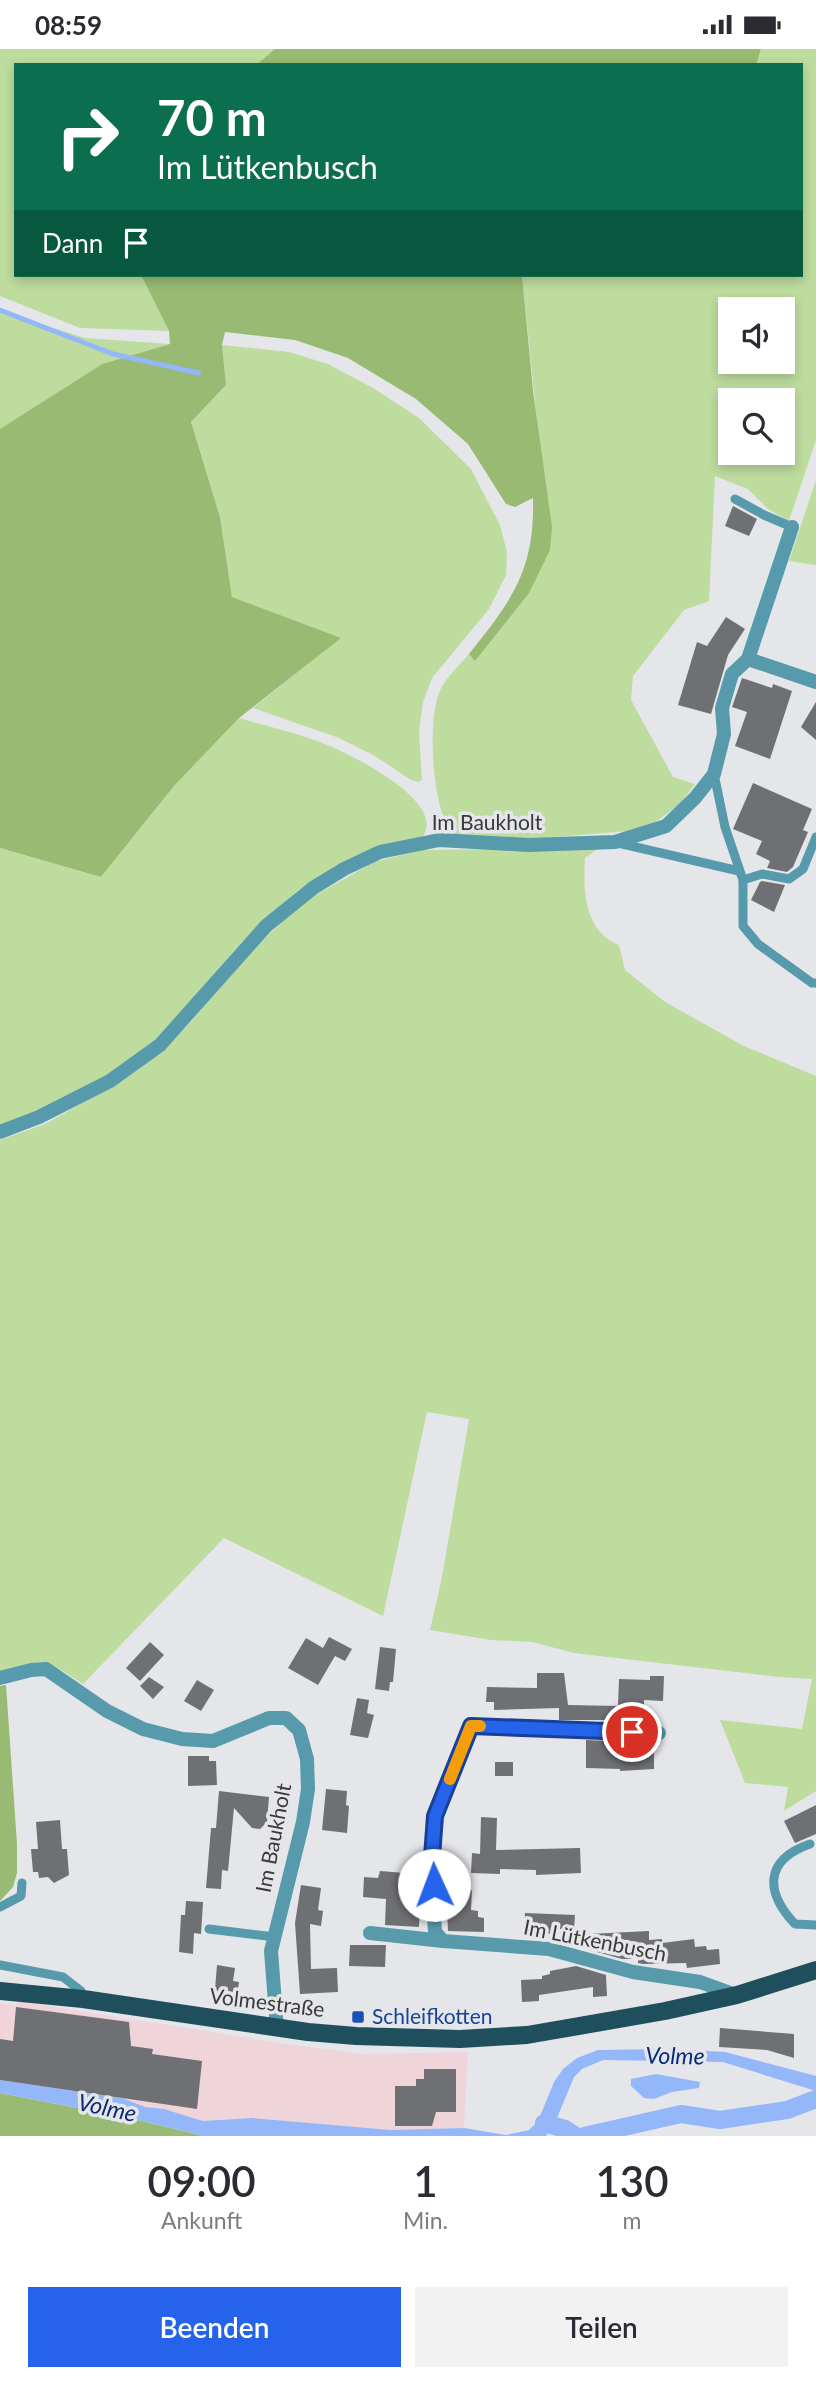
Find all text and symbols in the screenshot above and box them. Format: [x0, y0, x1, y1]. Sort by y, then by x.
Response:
text: 08:59 [35, 9, 102, 41]
text: 70 m [157, 88, 267, 146]
icon: right [42, 91, 133, 182]
text: Im Lütkenbusch [157, 147, 378, 186]
icon: arrive [117, 224, 155, 262]
text: Dann [42, 227, 103, 259]
map controls [718, 297, 795, 465]
button: sound [718, 297, 795, 374]
button: search [718, 388, 795, 465]
street label: Im Baukholt [432, 809, 543, 834]
pin [602, 1702, 662, 1762]
icon: arrive [613, 1713, 651, 1751]
street label: Im Baukholt [250, 1781, 295, 1894]
position arrow [397, 1848, 471, 1922]
street label: Im Lütkenbusch [522, 1913, 669, 1966]
street label: Volmestraße [208, 1982, 326, 2021]
place label: Schleifkotten [372, 2003, 492, 2028]
marker: Schleifkotten [350, 2009, 366, 2025]
water label: Volme [645, 2040, 705, 2070]
water label: Volme [75, 2087, 139, 2127]
text: 09:00 [147, 2156, 256, 2206]
text: 1 [413, 2156, 438, 2206]
text: 130 [595, 2156, 669, 2206]
text: Ankunft [161, 2206, 242, 2234]
text: Min. [403, 2206, 448, 2234]
text: m [623, 2206, 641, 2234]
button: Beenden [28, 2287, 401, 2367]
button: Teilen [415, 2287, 788, 2367]

